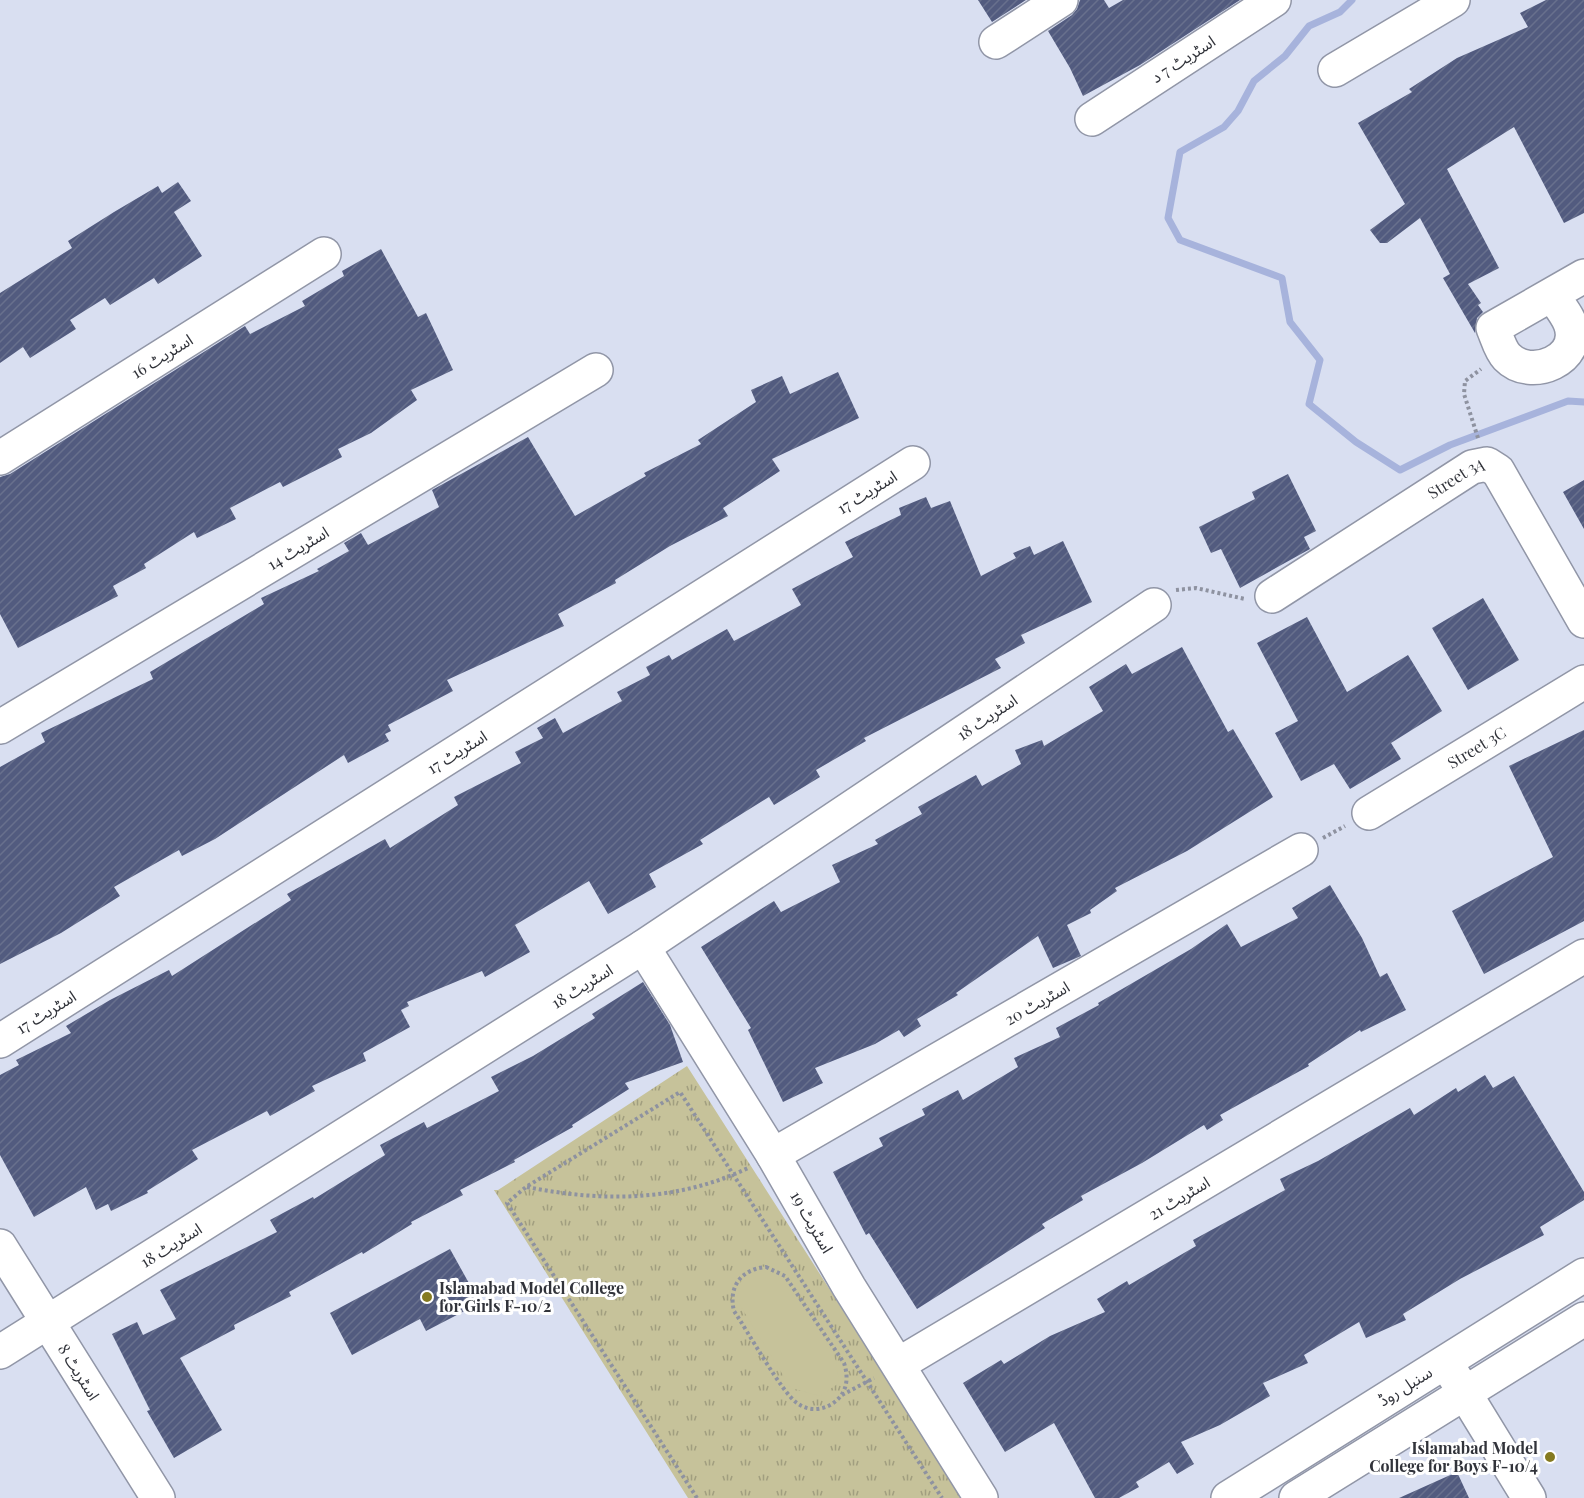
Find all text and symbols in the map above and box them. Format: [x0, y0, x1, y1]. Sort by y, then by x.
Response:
street label: اسٹریٹ 7 د [1147, 30, 1219, 87]
street label: اسٹریٹ 16 [127, 328, 196, 383]
street label: Street 3A [1423, 453, 1488, 503]
street label: اسٹریٹ 17 [833, 465, 901, 518]
street label: اسٹریٹ 14 [263, 521, 332, 574]
street label: اسٹریٹ 18 [952, 689, 1021, 744]
street label: Street 3C [1443, 721, 1510, 773]
street label: اسٹریٹ 17 [423, 725, 491, 778]
street label: اسٹریٹ 18 [547, 958, 616, 1013]
street label: اسٹریٹ 20 [1000, 976, 1073, 1030]
street label: اسٹریٹ 17 [12, 985, 80, 1038]
street label: اسٹریٹ 21 [1144, 1171, 1213, 1224]
street label: اسٹریٹ 19 [786, 1187, 839, 1257]
street label: اسٹریٹ 18 [136, 1217, 205, 1272]
place label: Islamabad Model College for Girls F-10/2 [439, 1277, 624, 1316]
marker: Islamabad Model College for Girls F-10/2 [420, 1290, 434, 1304]
street label: اسٹریٹ 8 [54, 1340, 105, 1404]
street label: سنبل روڈ [1374, 1361, 1436, 1410]
place label: Islamabad Model College for Boys F-10/4 [1369, 1437, 1538, 1476]
marker: Islamabad Model College for Boys F-10/4 [1543, 1450, 1557, 1464]

